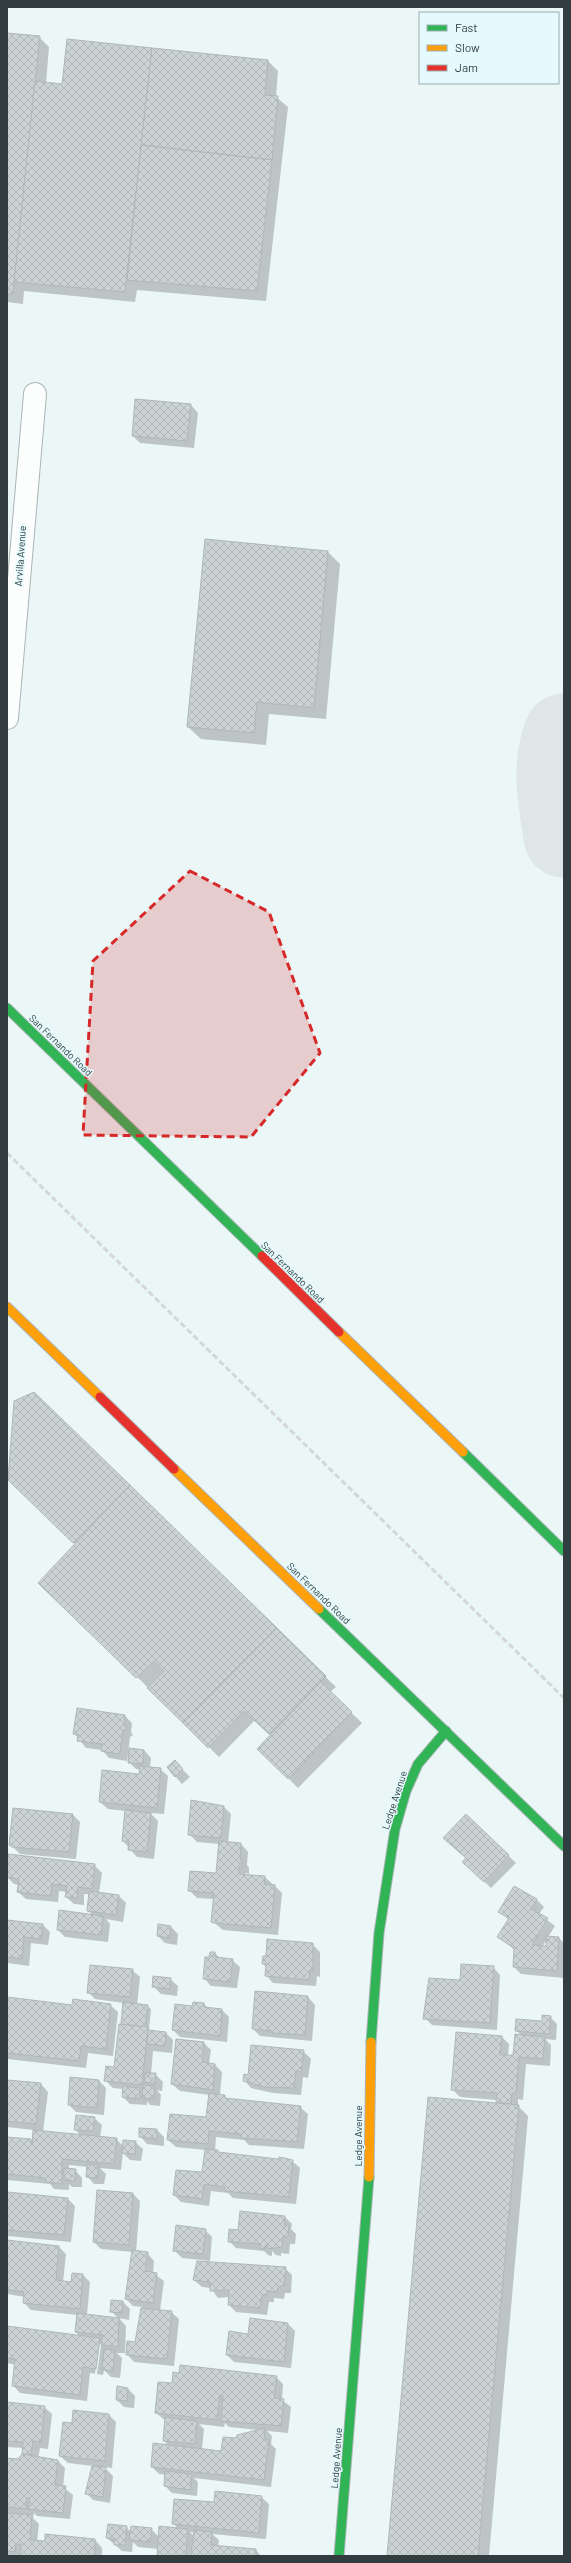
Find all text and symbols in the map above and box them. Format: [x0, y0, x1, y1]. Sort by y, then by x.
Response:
legend [419, 12, 559, 84]
text: Fast [455, 20, 478, 34]
text: Slow [455, 40, 480, 54]
text: Jam [455, 60, 478, 74]
street label: Arvilla Avenue [12, 525, 28, 587]
street label: San Fernando Road [27, 1012, 95, 1078]
street label: San Fernando Road [259, 1239, 327, 1305]
street label: San Fernando Road [285, 1560, 353, 1626]
street label: Ledge Avenue [379, 1769, 409, 1831]
street label: Ledge Avenue [352, 2106, 364, 2166]
street label: Ledge Avenue [328, 2427, 344, 2489]

